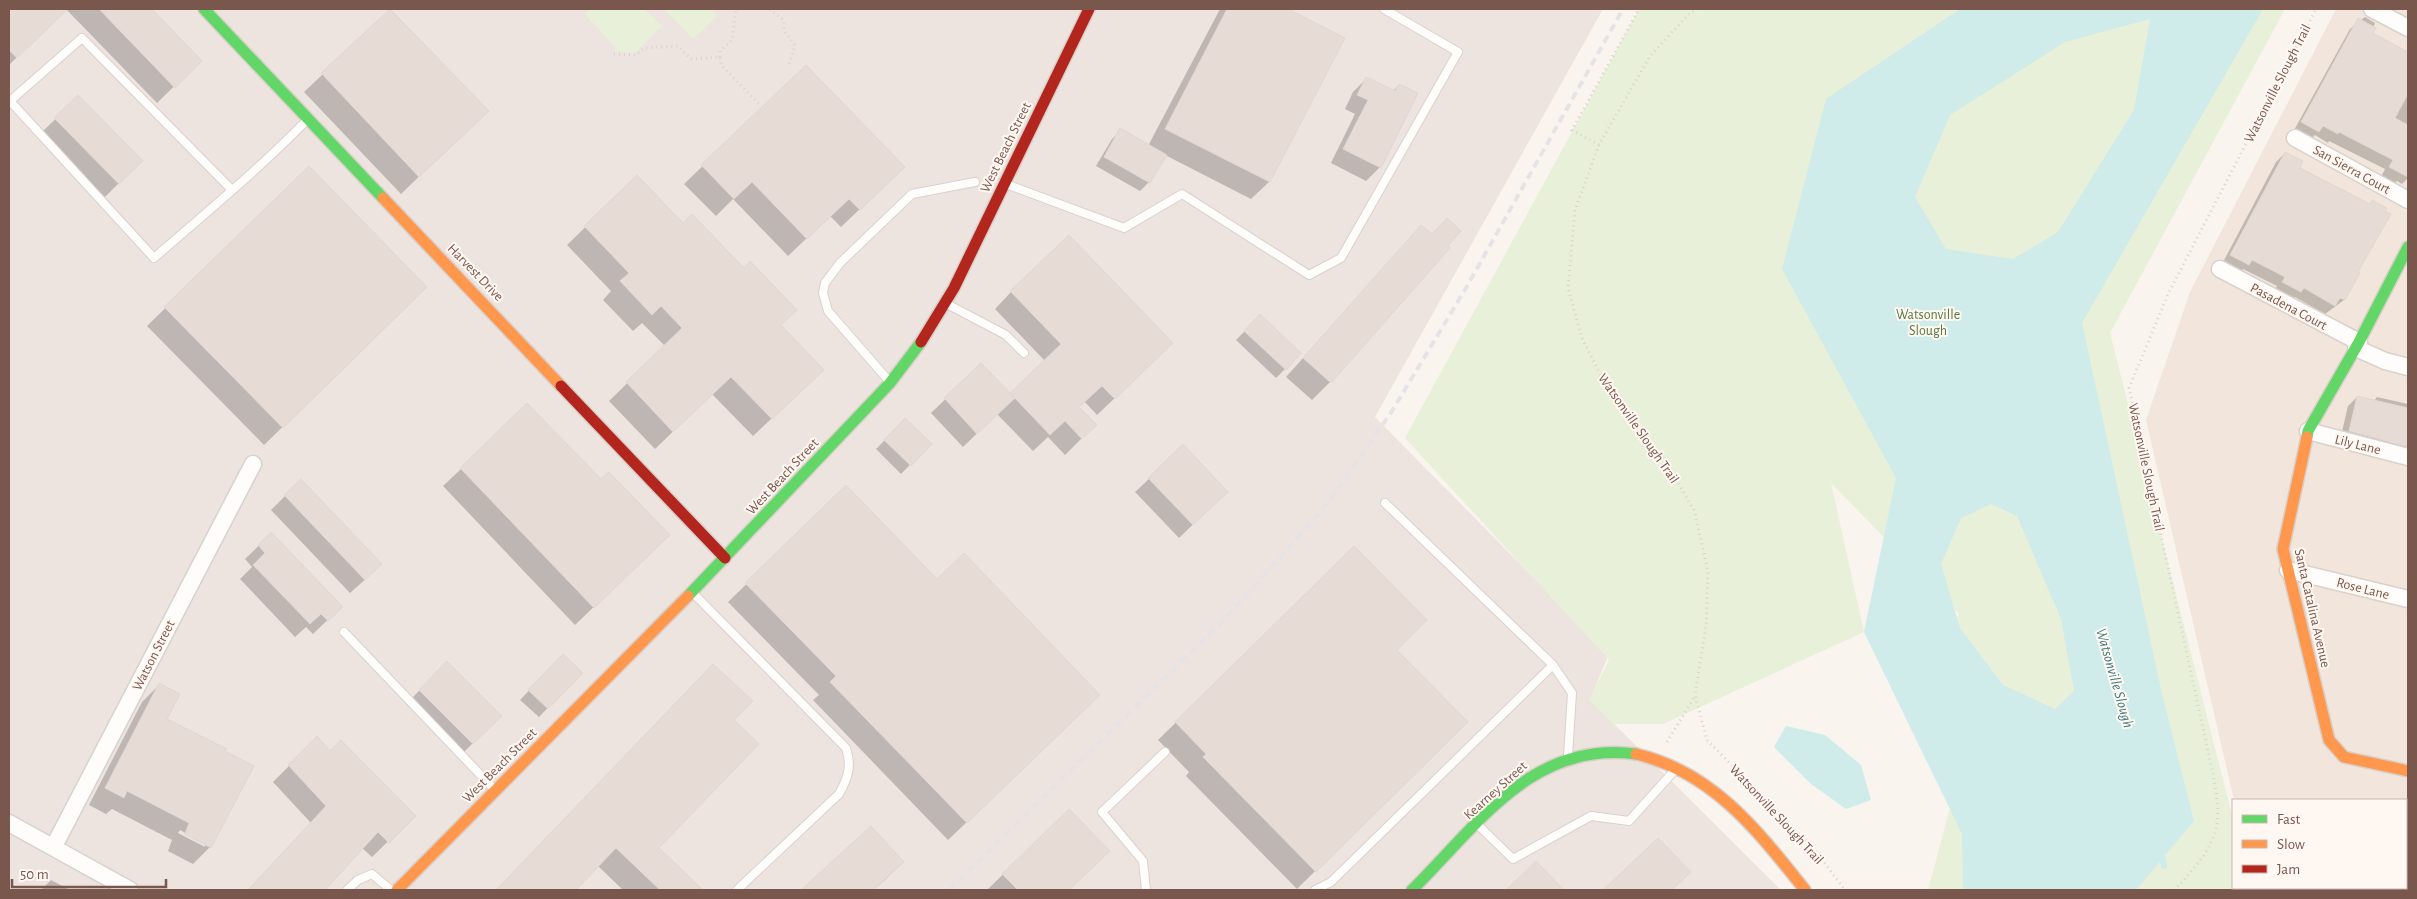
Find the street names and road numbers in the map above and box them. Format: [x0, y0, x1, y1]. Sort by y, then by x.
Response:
street label: Watsonville Slough Trail [2242, 22, 2314, 145]
street label: West Beach Street [978, 100, 1034, 195]
street label: San Sierra Court [2310, 143, 2393, 197]
street label: Harvest Drive [445, 241, 506, 304]
street label: Pasadena Court [2248, 281, 2330, 333]
street label: Watsonville Slough Trail [1595, 371, 1681, 486]
street label: Watsonville Slough Trail [2126, 402, 2166, 533]
street label: Lily Lane [2333, 433, 2382, 457]
street label: West Beach Street [744, 435, 822, 517]
street label: Santa Catalina Avenue [2292, 547, 2333, 669]
street label: Rose Lane [2335, 576, 2391, 602]
street label: Watson Street [130, 617, 178, 693]
street label: West Beach Street [460, 726, 540, 805]
street label: Kearney Street [1461, 759, 1530, 823]
street label: Watsonville Slough Trail [1727, 762, 1826, 867]

